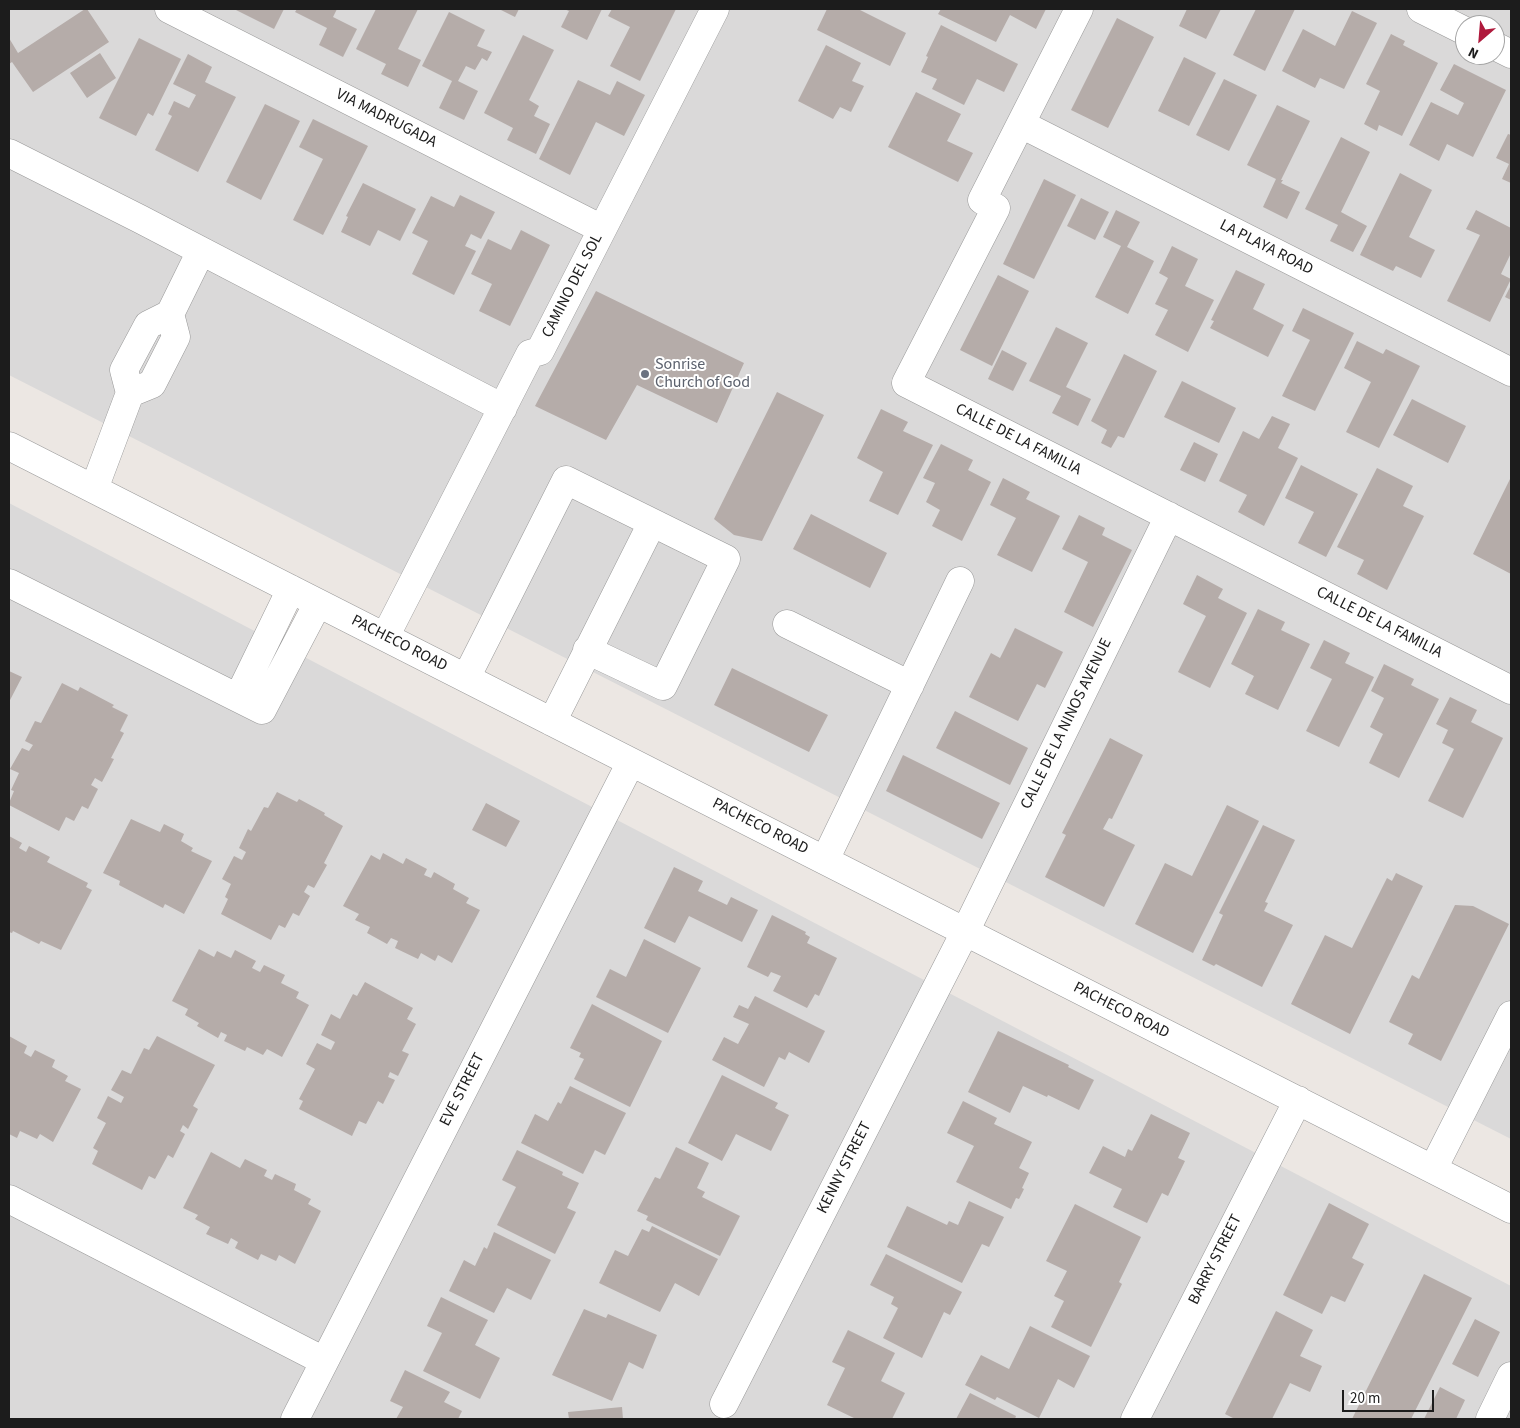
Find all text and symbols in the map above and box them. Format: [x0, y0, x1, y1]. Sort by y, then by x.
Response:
north arrow [1455, 15, 1505, 65]
text: N [1465, 41, 1482, 63]
street label: VIA MADRUGADA [332, 85, 440, 153]
street label: LA PLAYA ROAD [1216, 216, 1316, 280]
street label: CAMINO DEL SOL [539, 231, 607, 341]
place label: Sonrise Church of God [655, 355, 750, 393]
marker: Sonrise Church of God [639, 368, 651, 380]
street label: CALLE DE LA FAMILIA [952, 400, 1084, 480]
street label: CALLE DE LA FAMILIA [1313, 583, 1445, 663]
street label: PACHECO ROAD [348, 612, 450, 676]
street label: CALLE DE LA NINOS AVENUE [1017, 635, 1117, 813]
street label: PACHECO ROAD [709, 795, 811, 859]
street label: PACHECO ROAD [1070, 979, 1172, 1043]
street label: EVE STREET [436, 1050, 490, 1130]
street label: KENNY STREET [814, 1119, 876, 1217]
street label: BARRY STREET [1185, 1212, 1247, 1308]
scale bar [1345, 1380, 1438, 1412]
text: 20 m [1350, 1388, 1380, 1409]

